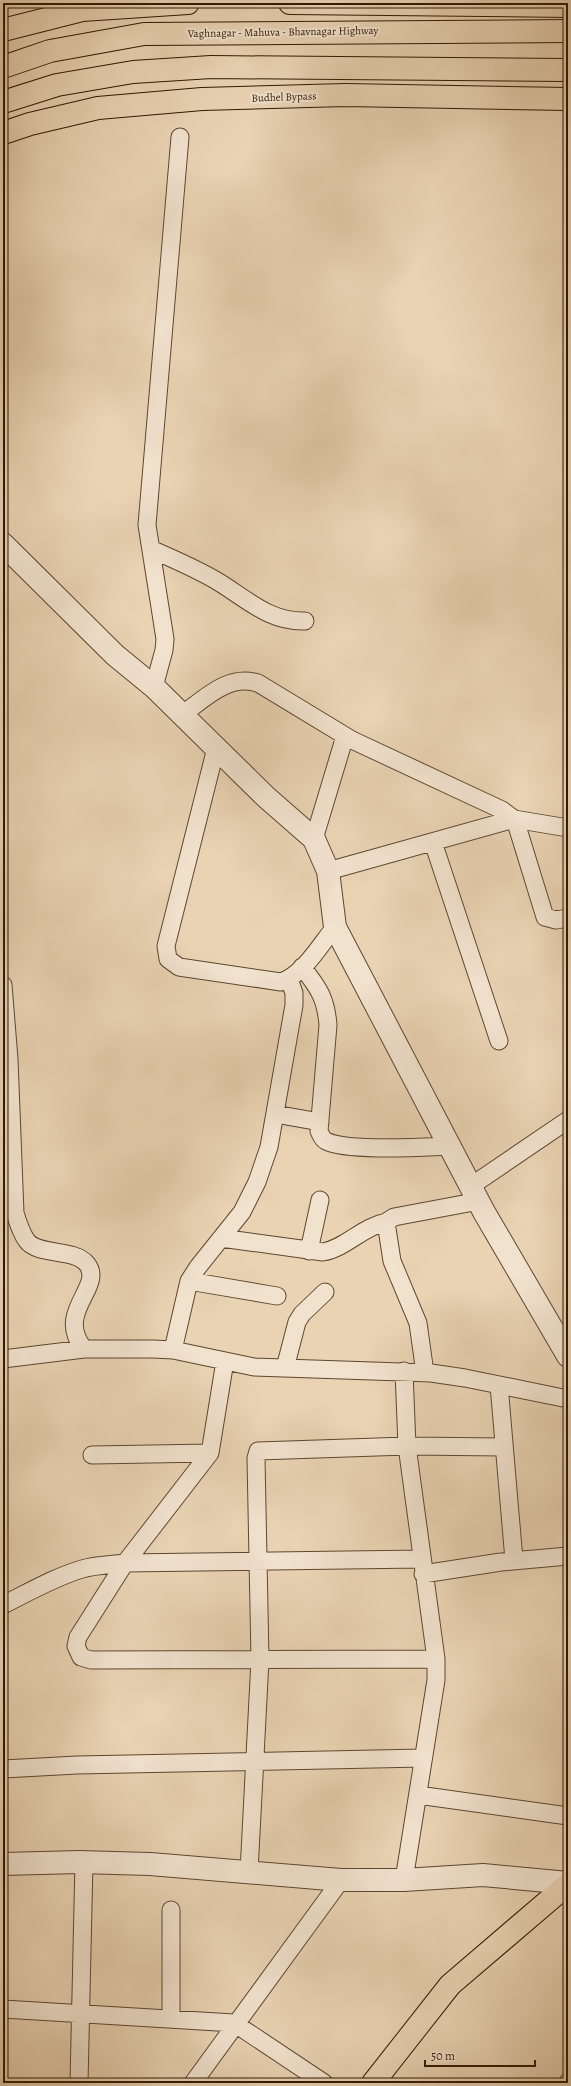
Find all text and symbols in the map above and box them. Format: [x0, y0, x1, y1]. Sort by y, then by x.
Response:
street label: Vaghnagar - Mahuva - Bhavnagar Highway [187, 23, 378, 41]
street label: Budhel Bypass [251, 88, 317, 106]
scale bar [425, 2042, 535, 2068]
text: 50 m [431, 2048, 455, 2064]

